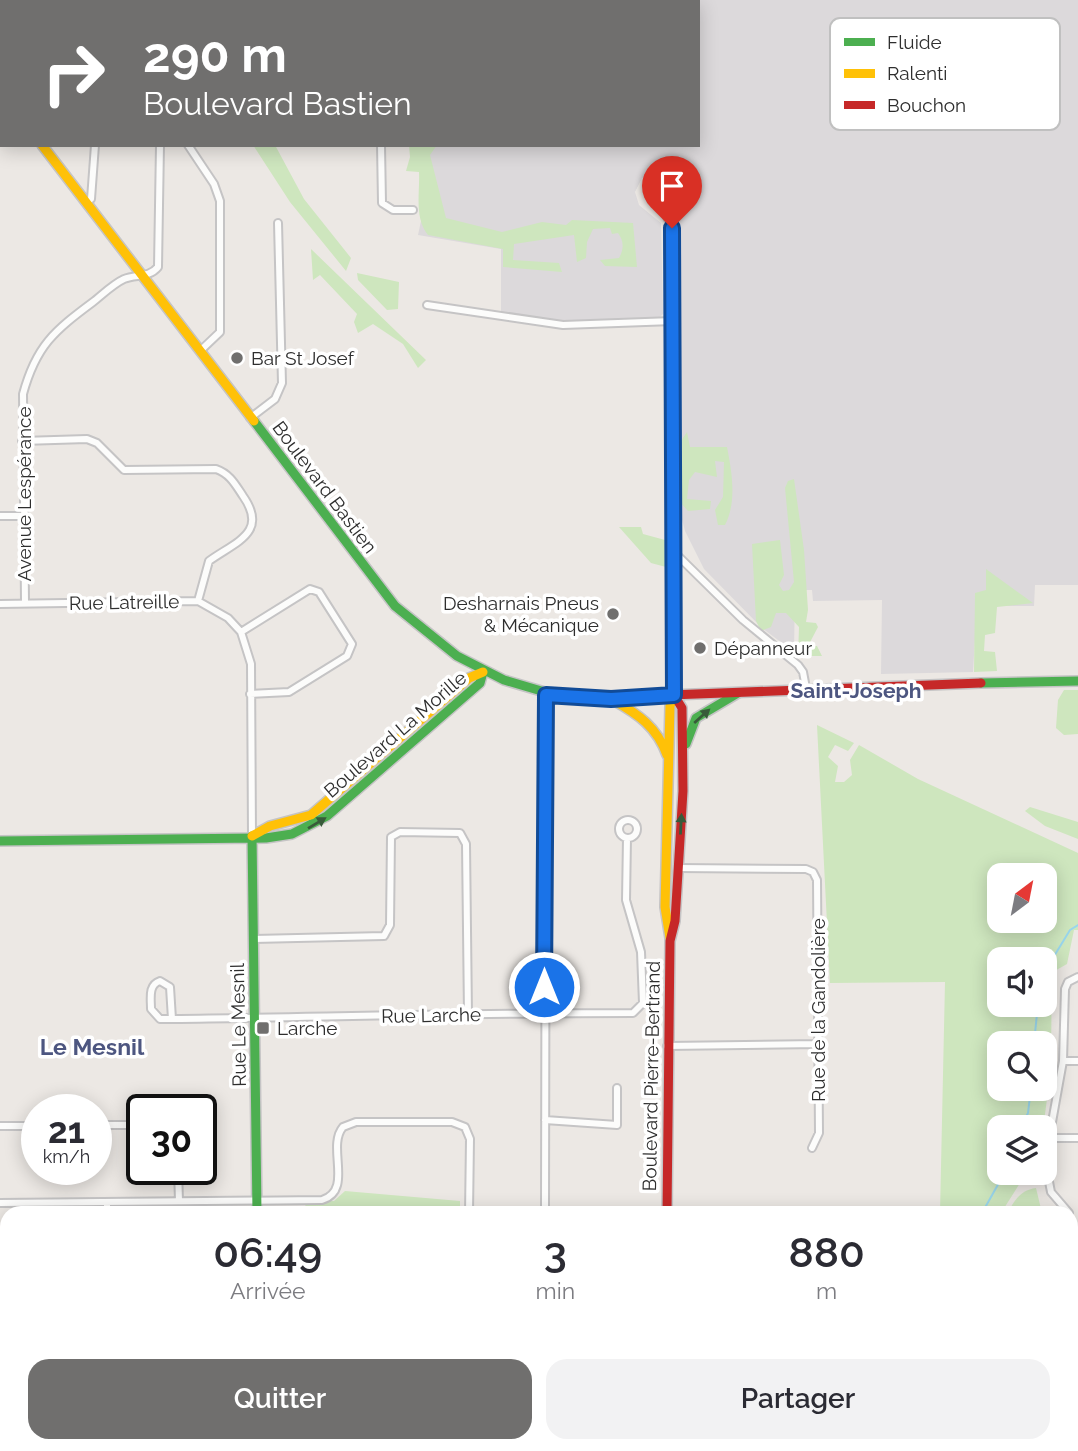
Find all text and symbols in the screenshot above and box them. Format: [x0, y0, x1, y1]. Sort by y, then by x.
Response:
legend [830, 18, 1060, 130]
text: 290 m [143, 26, 287, 83]
icon: right [28, 28, 119, 119]
text: Fluide [887, 31, 942, 53]
text: Ralenti [887, 62, 947, 84]
text: Boulevard Bastien [143, 85, 412, 122]
text: Bouchon [887, 94, 966, 116]
pin [642, 156, 702, 228]
icon: arrive [653, 167, 691, 205]
place label: Bar St Josef [251, 347, 355, 369]
marker: Bar St Josef [229, 350, 245, 366]
street label: Avenue Lespérance [13, 406, 35, 582]
street label: Boulevard Bastien [268, 417, 382, 557]
street label: Rue Latreille [69, 590, 179, 614]
place label: Desharnais Pneus & Mécanique [443, 592, 599, 636]
marker: Desharnais Pneus & Mécanique [605, 606, 621, 622]
place label: Dépanneur [714, 637, 812, 659]
marker: Dépanneur [692, 640, 708, 656]
street label: Boulevard La Morille [319, 666, 471, 802]
district label: Saint-Joseph [791, 678, 921, 703]
one-way arrow [693, 708, 711, 724]
one-way arrow [676, 813, 687, 835]
one-way arrow [307, 817, 326, 829]
north arrow [987, 863, 1057, 933]
map controls [987, 863, 1057, 1185]
street label: Rue de la Gandolière [807, 918, 829, 1102]
button: sound [987, 947, 1057, 1017]
position arrow [507, 950, 581, 1024]
street label: Boulevard Pierre-Bertrand [638, 961, 664, 1191]
street label: Rue Le Mesnil [226, 962, 250, 1087]
street label: Rue Larche [381, 1003, 481, 1027]
place label: Larche [277, 1017, 337, 1039]
marker: Larche [255, 1020, 271, 1036]
button: search [987, 1031, 1057, 1101]
district label: Le Mesnil [40, 1033, 145, 1060]
speed limit sign: 30 [126, 1094, 217, 1185]
text: 21 [48, 1110, 85, 1151]
button: layers [987, 1115, 1057, 1185]
text: km/h [43, 1146, 90, 1167]
text: 06:49 [213, 1228, 322, 1277]
text: 3 [544, 1228, 567, 1277]
text: 880 [788, 1228, 865, 1277]
text: Arrivée [230, 1277, 306, 1304]
text: min [536, 1277, 575, 1304]
text: m [816, 1277, 837, 1304]
button: Quitter [28, 1359, 532, 1439]
button: Partager [546, 1359, 1050, 1439]

